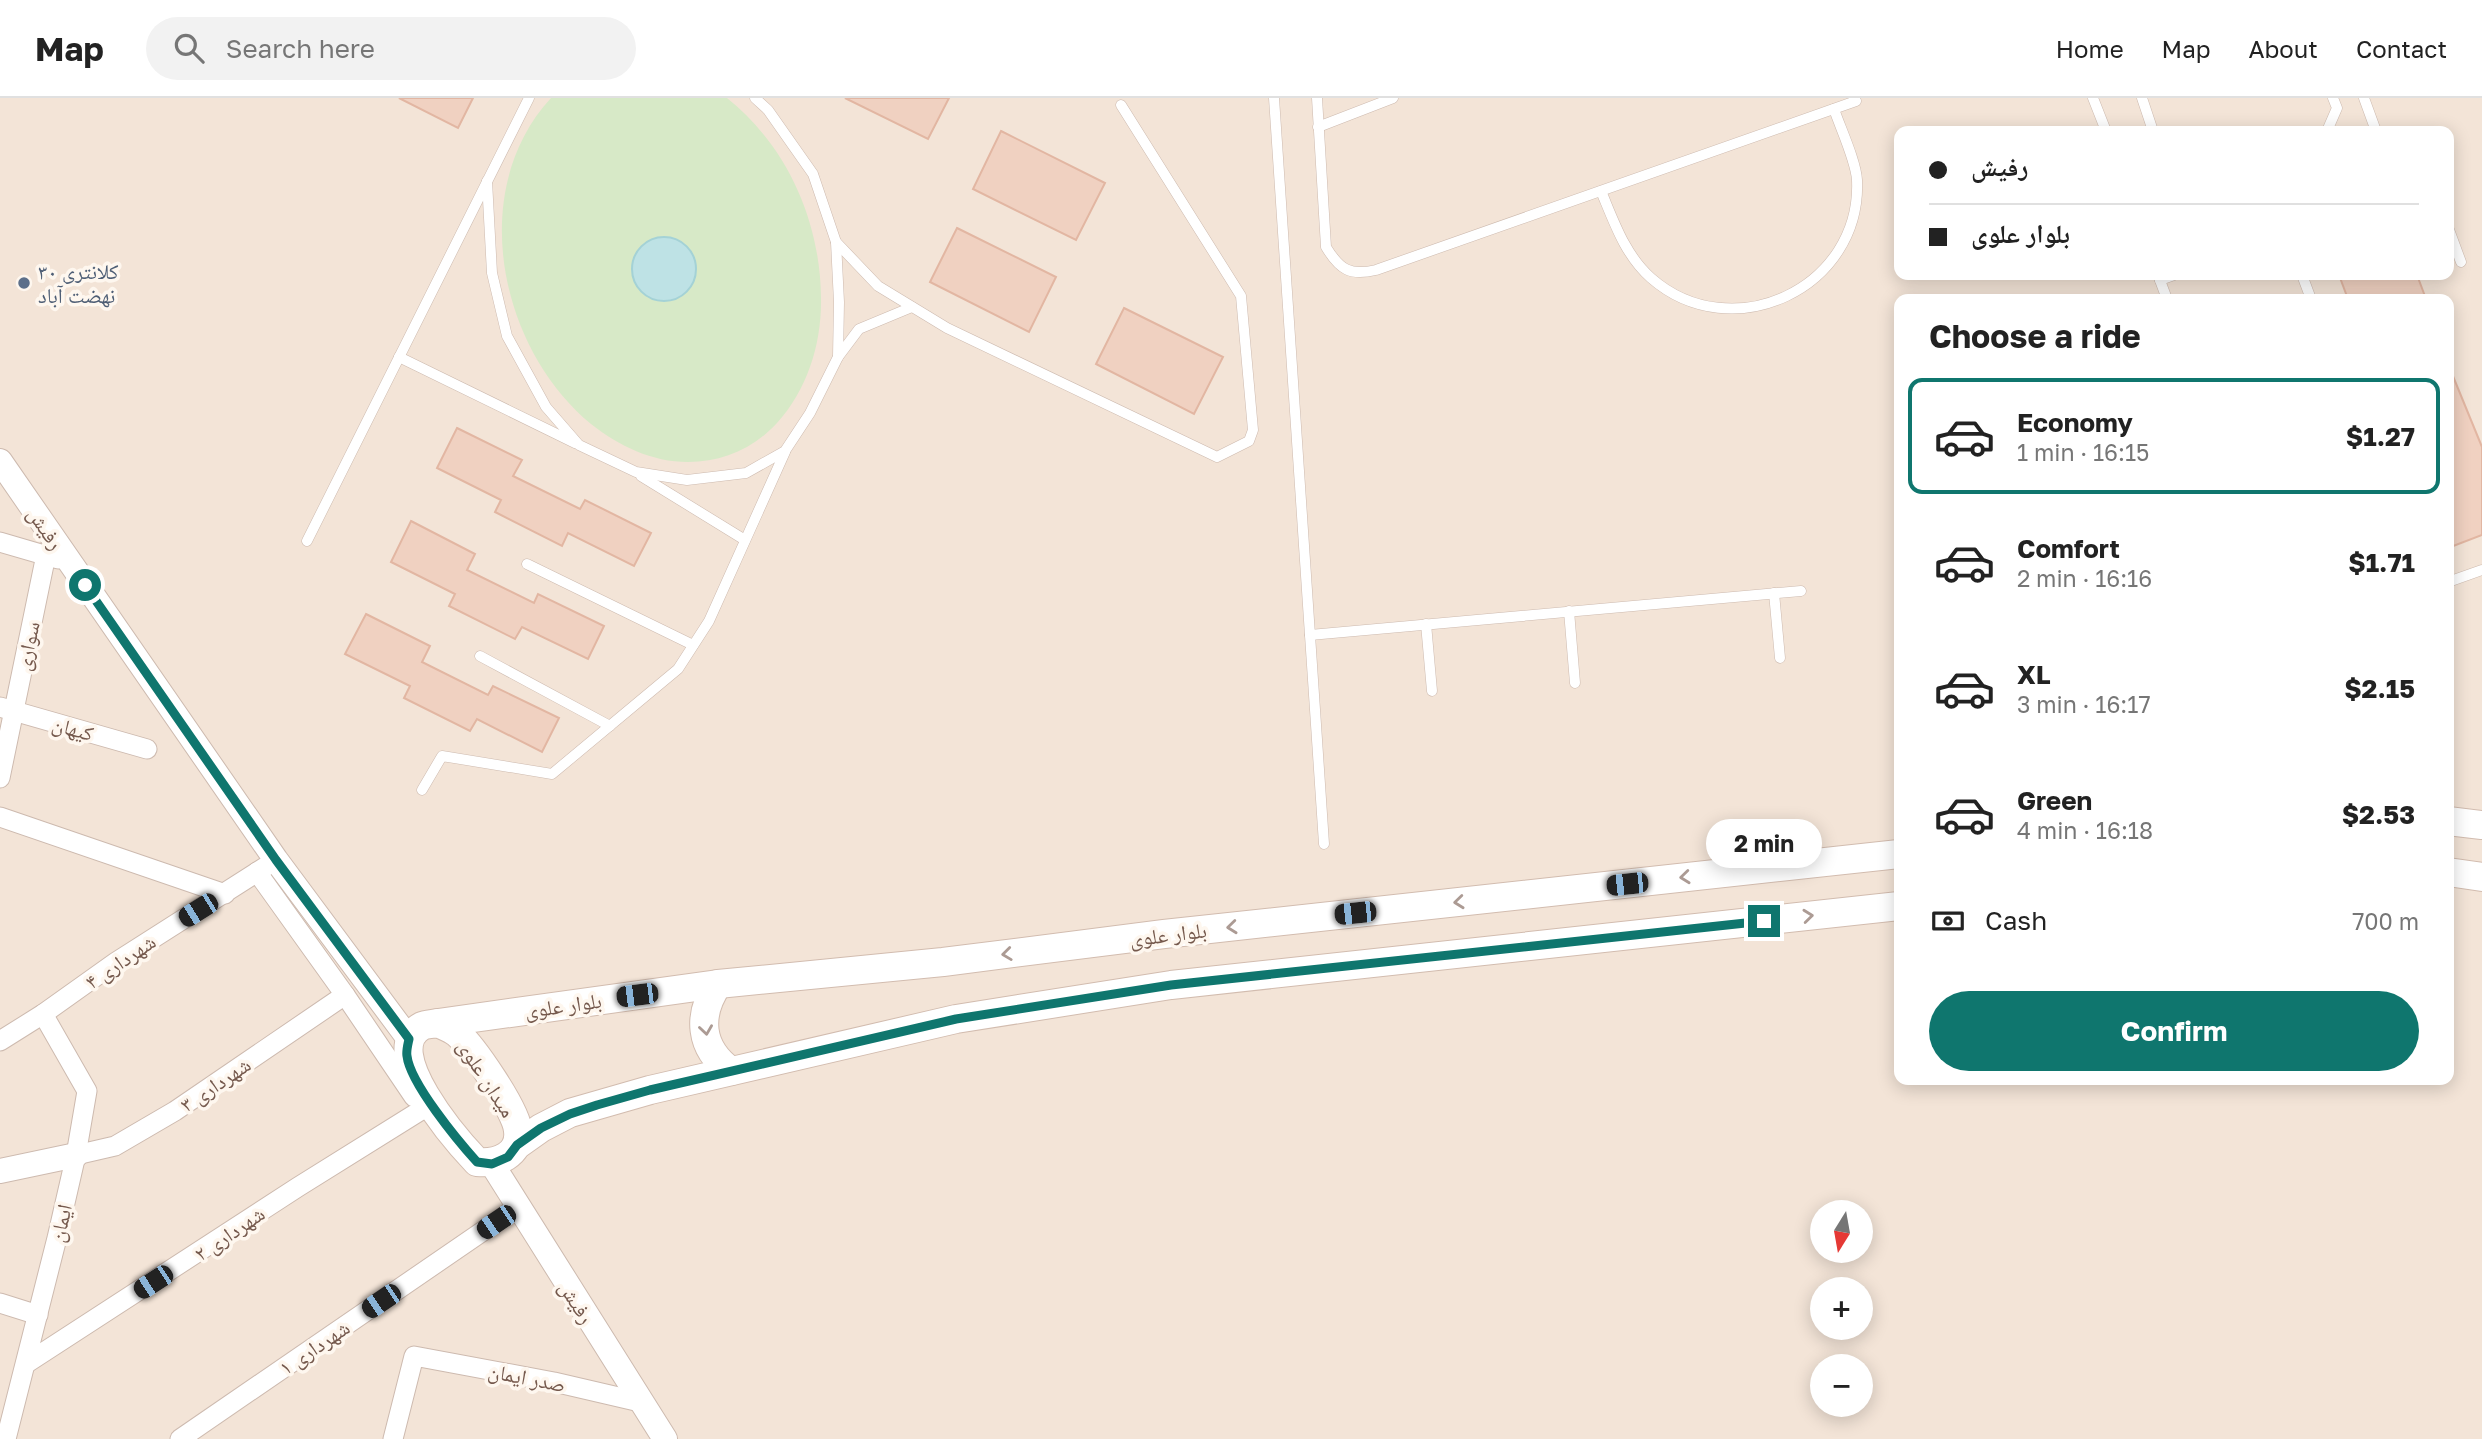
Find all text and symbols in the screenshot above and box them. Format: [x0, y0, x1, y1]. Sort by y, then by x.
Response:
search box [146, 17, 636, 80]
text: Map [35, 29, 104, 68]
icon: search [170, 29, 208, 67]
text: Search here [226, 33, 375, 64]
text: Home [2056, 34, 2124, 63]
text: Map [2162, 34, 2211, 63]
text: About [2249, 34, 2318, 63]
text: Contact [2356, 34, 2447, 63]
text: رفیش [1971, 151, 2028, 182]
text: بلوار علوی [1971, 218, 2070, 249]
place label: کلانتری ۳۰ نهضت آباد [38, 258, 119, 308]
marker: کلانتری ۳۰ نهضت آباد [16, 275, 32, 291]
text: Choose a ride [1929, 317, 2141, 355]
icon: car [1933, 405, 1996, 468]
text: Economy [2017, 407, 2133, 438]
text: $1.27 [2346, 421, 2415, 452]
text: 1 min · 16:15 [2017, 438, 2149, 466]
street label: رفیش [22, 502, 70, 555]
icon: car [1933, 531, 1996, 594]
text: Comfort [2017, 533, 2120, 564]
text: $1.71 [2348, 547, 2415, 578]
text: 2 min · 16:16 [2017, 564, 2152, 592]
route start [69, 569, 101, 601]
street label: سواری [9, 619, 45, 673]
icon: car [1933, 657, 1996, 720]
text: XL [2017, 659, 2051, 690]
text: $2.15 [2344, 673, 2415, 704]
text: 3 min · 16:17 [2017, 690, 2151, 718]
street label: کیهان [49, 710, 97, 746]
icon: car [1933, 783, 1996, 846]
text: Green [2017, 785, 2092, 816]
text: $2.53 [2342, 799, 2415, 830]
text: 4 min · 16:18 [2017, 816, 2153, 844]
callout: 2 min [1706, 820, 1822, 868]
text: 2 min [1734, 829, 1794, 857]
one-way arrow [1679, 870, 1691, 885]
car [1606, 871, 1649, 897]
car [175, 890, 222, 930]
one-way arrow [1453, 894, 1464, 909]
car [1334, 900, 1377, 926]
icon: cash [1929, 902, 1967, 940]
route end [1748, 905, 1780, 937]
text: Cash [1985, 905, 2047, 936]
text: 700 m [2352, 907, 2419, 935]
one-way arrow [1803, 909, 1814, 924]
street label: بلوار علوی [1128, 916, 1208, 952]
one-way arrow [1227, 919, 1238, 934]
street label: شهرداری ۴ [80, 928, 160, 994]
one-way arrow [1001, 946, 1012, 961]
car [615, 982, 660, 1008]
street label: بلوار علوی [523, 987, 603, 1023]
button: Confirm [1929, 991, 2419, 1071]
one-way arrow [698, 1024, 713, 1036]
street label: میدان علوی [452, 1034, 522, 1122]
street label: شهرداری ۳ [175, 1051, 255, 1117]
street label: شهرداری ۲ [189, 1200, 269, 1266]
north arrow [1810, 1200, 1872, 1264]
map controls [1810, 1200, 1873, 1417]
street label: ایمان [43, 1201, 77, 1245]
car [473, 1202, 520, 1242]
car [130, 1262, 177, 1302]
street label: رفیش [553, 1276, 600, 1329]
button: + [1810, 1277, 1873, 1340]
car [358, 1281, 405, 1321]
street label: شهرداری ۱ [274, 1314, 354, 1380]
button: − [1810, 1354, 1873, 1417]
street label: صدر ایمان [486, 1357, 568, 1397]

